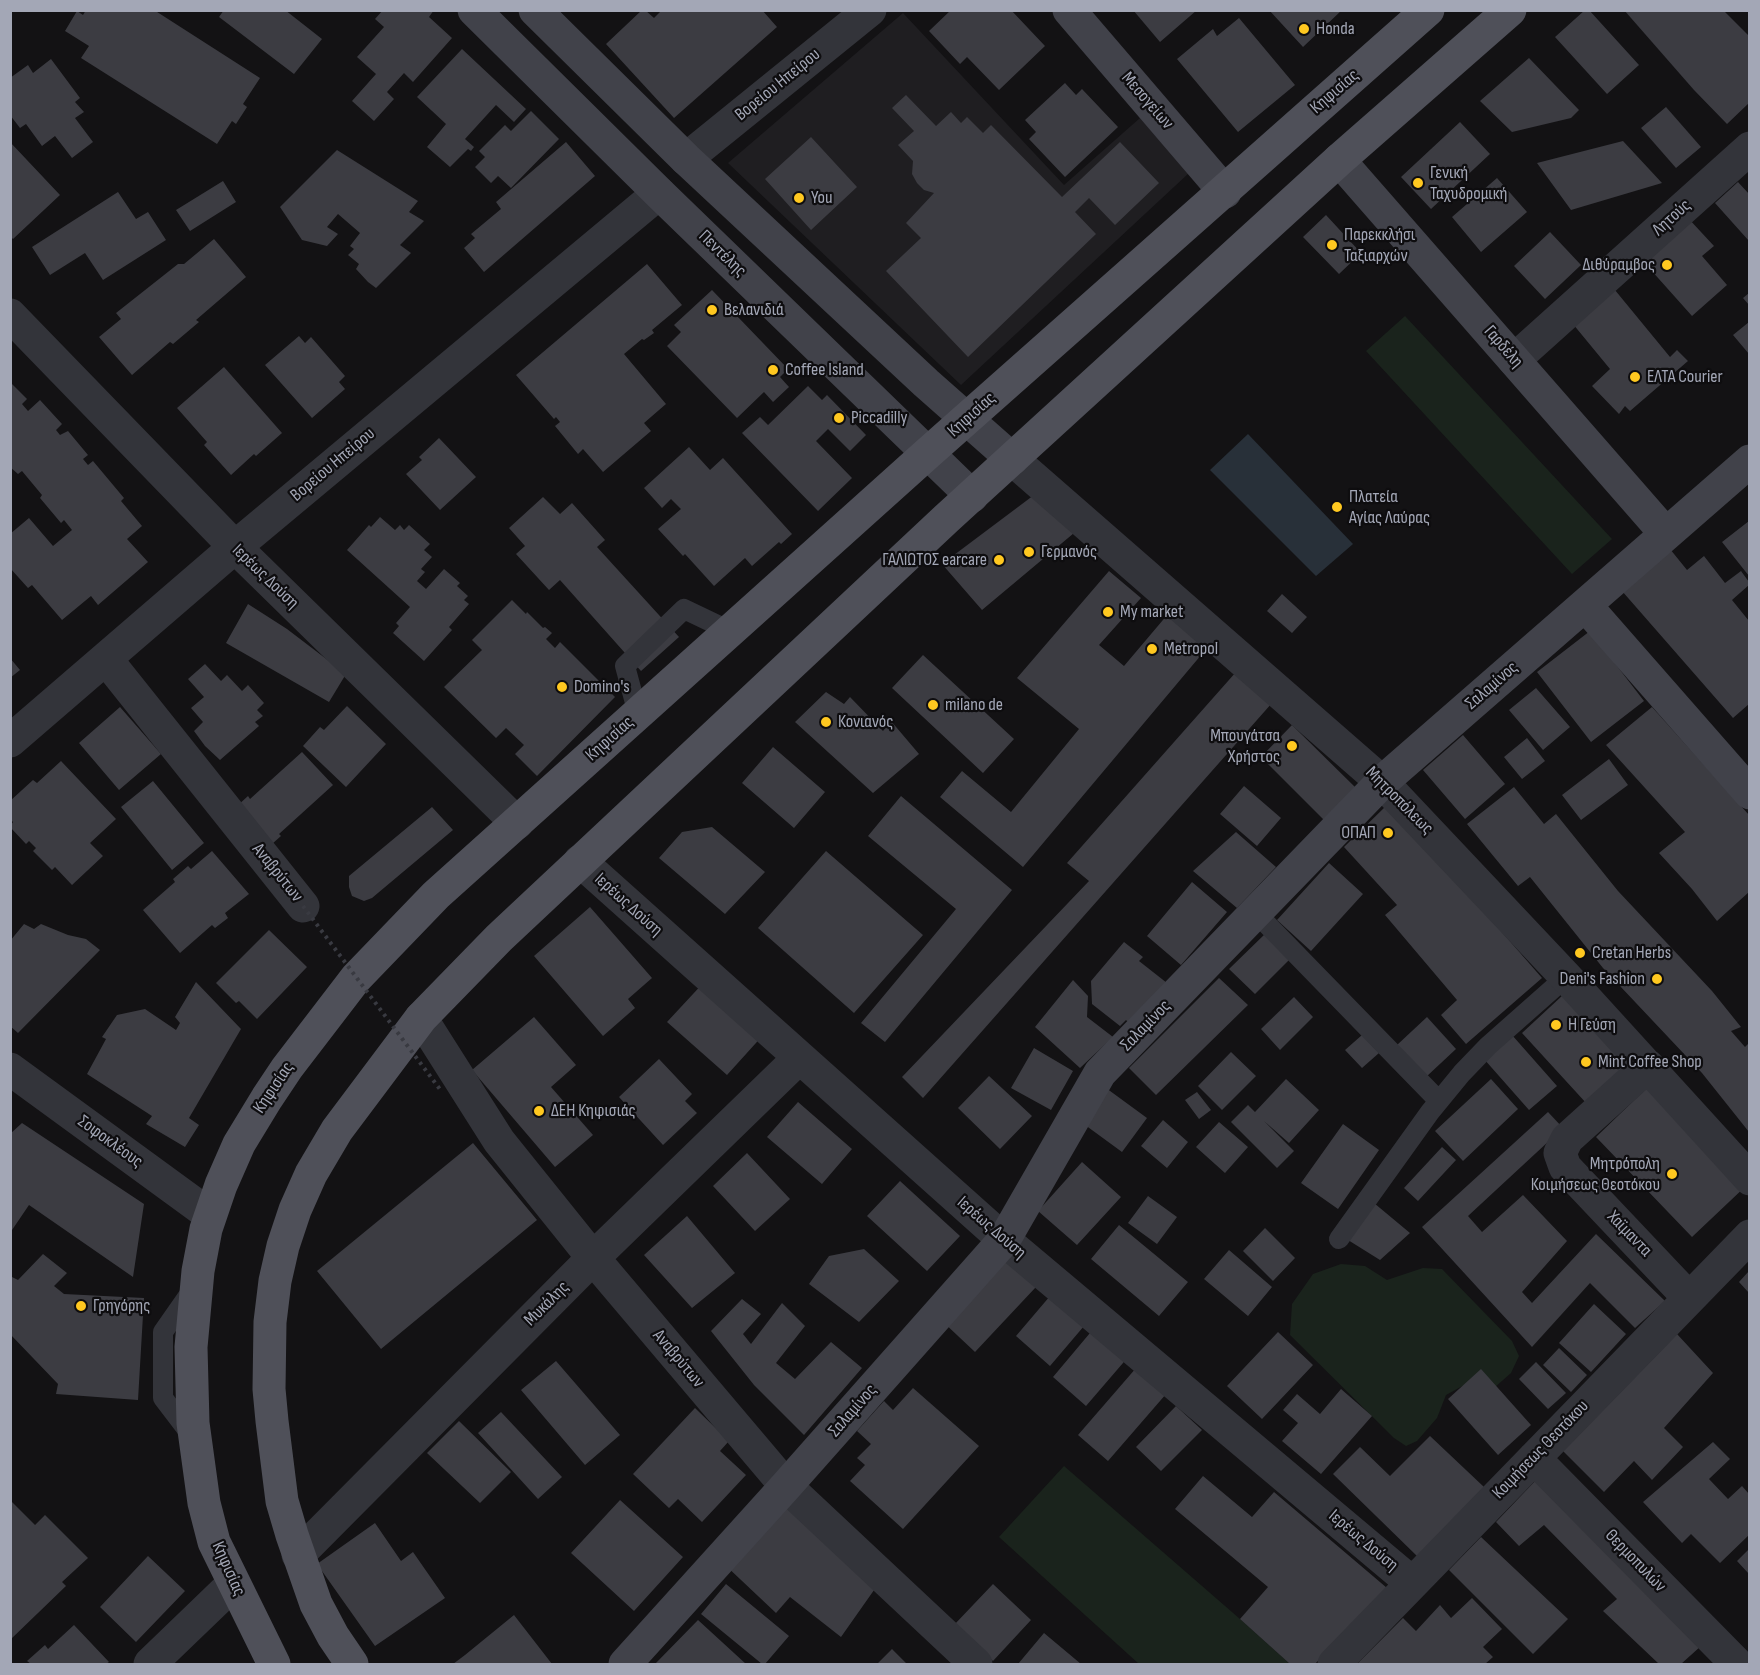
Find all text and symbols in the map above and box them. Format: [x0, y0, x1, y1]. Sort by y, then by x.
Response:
place label: Honda [1316, 18, 1355, 40]
marker: Honda [1297, 22, 1311, 36]
street label: Βορείου Ηπείρου [731, 44, 825, 126]
street label: Κηφισίας [1306, 65, 1364, 119]
street label: Μεσογείων [1116, 68, 1178, 134]
place label: Γενική Ταχυδρομική [1430, 162, 1508, 204]
marker: Γενική Ταχυδρομική [1411, 176, 1425, 190]
place label: You [811, 187, 833, 209]
marker: You [792, 191, 806, 205]
street label: Λητούς [1648, 195, 1696, 241]
place label: Παρεκκλήσι Ταξιαρχών [1344, 224, 1415, 266]
street label: Πεντέλης [694, 226, 750, 282]
marker: Παρεκκλήσι Ταξιαρχών [1325, 238, 1339, 252]
place label: Διθύραμβος [1582, 254, 1655, 276]
marker: Διθύραμβος [1660, 258, 1674, 272]
place label: Βελανιδιά [724, 299, 784, 321]
marker: Βελανιδιά [705, 303, 719, 317]
street label: Γαρδέλη [1479, 321, 1527, 373]
place label: Coffee Island [785, 359, 864, 381]
marker: Coffee Island [766, 363, 780, 377]
place label: ΕΛΤΑ Courier [1647, 366, 1723, 388]
marker: ΕΛΤΑ Courier [1628, 370, 1642, 384]
street label: Κηφισίας [943, 388, 1001, 442]
place label: Piccadilly [851, 407, 907, 429]
marker: Piccadilly [832, 411, 846, 425]
street label: Βορείου Ηπείρου [286, 423, 380, 507]
place label: Πλατεία Αγίας Λαύρας [1349, 486, 1430, 528]
marker: Πλατεία Αγίας Λαύρας [1330, 500, 1344, 514]
street label: Ιερέως Δούση [227, 540, 303, 614]
place label: Γερμανός [1041, 541, 1097, 563]
marker: Γερμανός [1022, 545, 1036, 559]
place label: ΓΑΛΙΩΤΟΣ earcare [882, 549, 987, 571]
marker: ΓΑΛΙΩΤΟΣ earcare [992, 553, 1006, 567]
place label: My market [1120, 601, 1183, 623]
marker: My market [1101, 605, 1115, 619]
place label: Metropol [1164, 638, 1218, 660]
marker: Metropol [1145, 642, 1159, 656]
street label: Σαλαμίνος [1461, 657, 1523, 715]
place label: Domino's [574, 676, 630, 698]
marker: Domino's [555, 680, 569, 694]
place label: milano de [945, 694, 1003, 716]
marker: milano de [926, 698, 940, 712]
place label: Κονιανός [838, 711, 893, 733]
street label: Κηφισίας [581, 712, 639, 766]
marker: Κονιανός [819, 715, 833, 729]
place label: Μπουγάτσα Χρήστος [1210, 725, 1280, 768]
marker: Μπουγάτσα Χρήστος [1285, 739, 1299, 753]
street label: Μητροπόλεως [1361, 763, 1437, 839]
place label: ΟΠΑΠ [1341, 822, 1376, 844]
marker: ΟΠΑΠ [1381, 826, 1395, 840]
street label: Αναβρύτων [247, 839, 307, 907]
street label: Ιερέως Δούση [589, 869, 667, 941]
place label: Cretan Herbs [1592, 942, 1671, 964]
marker: Cretan Herbs [1573, 946, 1587, 960]
place label: Deni's Fashion [1560, 968, 1645, 990]
marker: Deni's Fashion [1650, 972, 1664, 986]
street label: Σαλαμίνος [1116, 996, 1176, 1056]
place label: Η Γεύση [1568, 1014, 1616, 1036]
marker: Η Γεύση [1549, 1018, 1563, 1032]
place label: Mint Coffee Shop [1598, 1051, 1702, 1073]
marker: Mint Coffee Shop [1579, 1055, 1593, 1069]
street label: Κηφισίας [249, 1058, 299, 1118]
place label: ΔΕΗ Κηφισιάς [551, 1100, 636, 1122]
marker: ΔΕΗ Κηφισιάς [532, 1104, 546, 1118]
street label: Σοφοκλέους [73, 1111, 147, 1173]
place label: Μητρόπολη Κοιμήσεως Θεοτόκου [1531, 1153, 1660, 1196]
marker: Μητρόπολη Κοιμήσεως Θεοτόκου [1665, 1167, 1679, 1181]
street label: Ιερέως Δούση [952, 1192, 1030, 1264]
street label: Χαϊμαντα [1602, 1207, 1656, 1261]
street label: Μυκάλης [520, 1277, 574, 1331]
place label: Γρηγόρης [93, 1295, 150, 1317]
marker: Γρηγόρης [74, 1299, 88, 1313]
street label: Αναβρύτων [648, 1326, 708, 1392]
street label: Σαλαμίνος [824, 1380, 882, 1442]
street label: Κοιμήσεως Θεοτόκου [1488, 1396, 1594, 1504]
street label: Ιερέως Δούση [1324, 1506, 1402, 1576]
street label: Θερμοπυλών [1600, 1525, 1670, 1597]
street label: Κηφισίας [206, 1538, 250, 1600]

